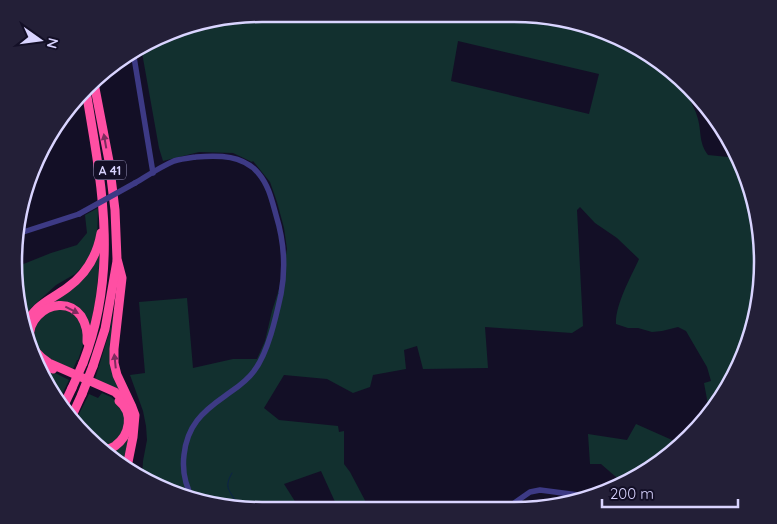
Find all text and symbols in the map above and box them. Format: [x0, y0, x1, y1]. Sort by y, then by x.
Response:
north arrow [15, 15, 65, 65]
text: N [43, 36, 63, 50]
one-way arrow [101, 132, 109, 148]
road number: A 41 [94, 160, 126, 180]
one-way arrow [64, 306, 79, 314]
one-way arrow [111, 353, 119, 369]
scale bar [602, 476, 738, 508]
text: 200 m [610, 484, 654, 503]

